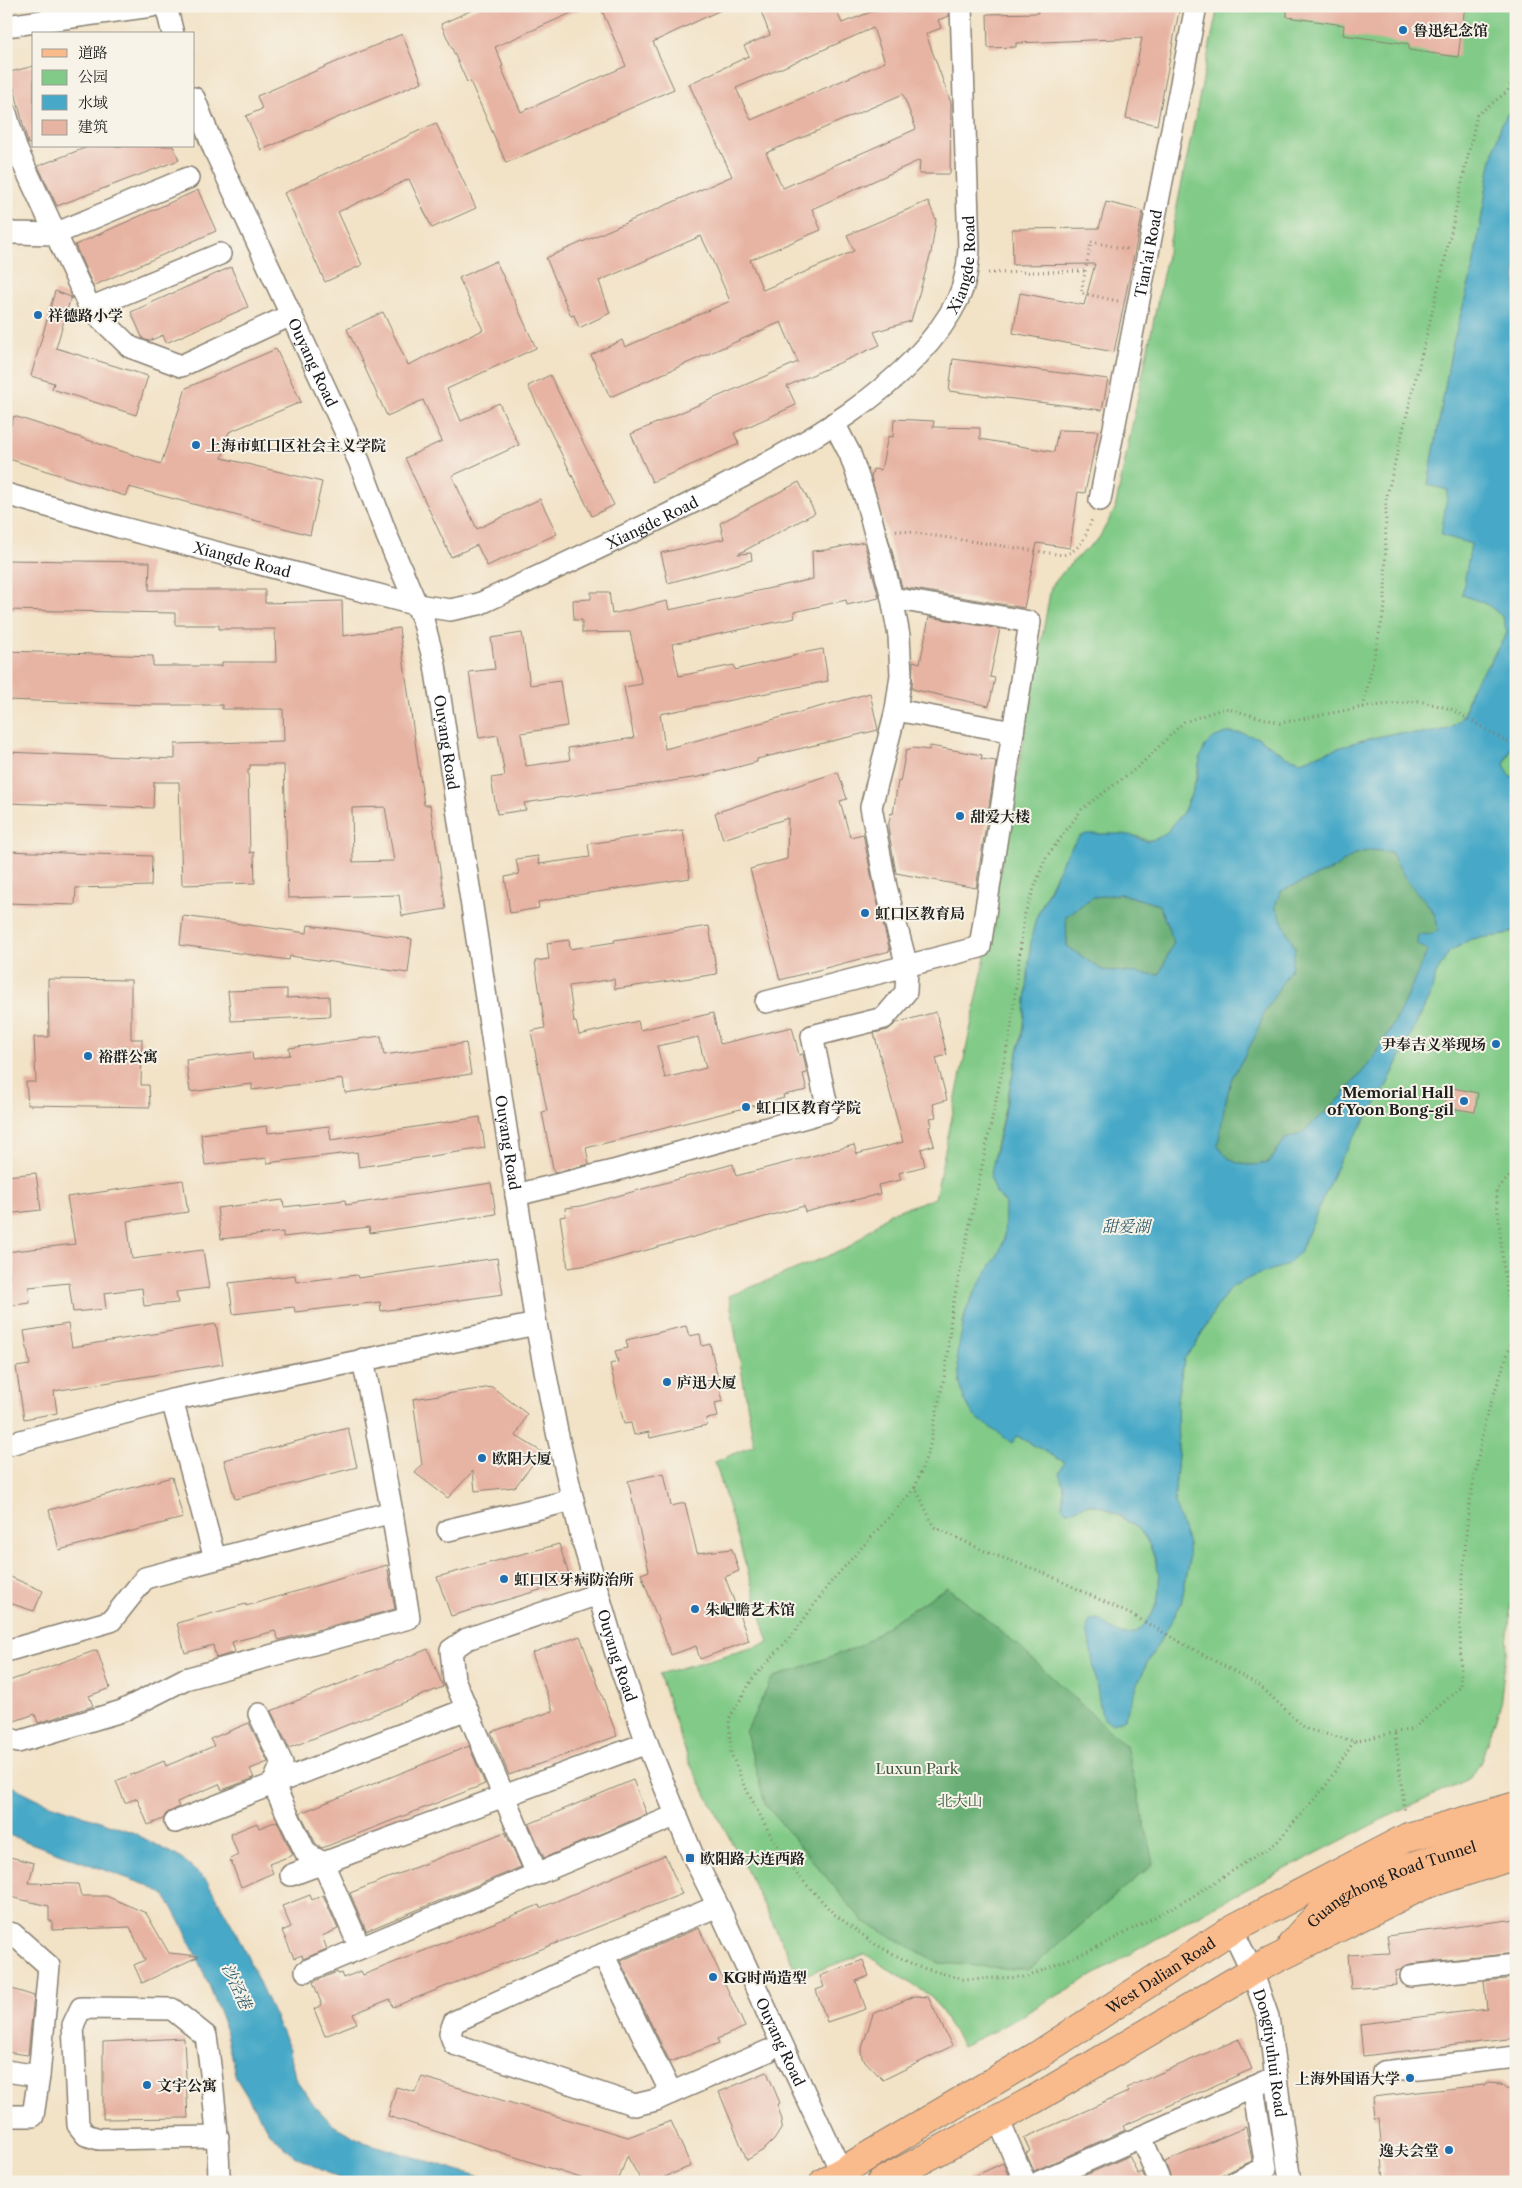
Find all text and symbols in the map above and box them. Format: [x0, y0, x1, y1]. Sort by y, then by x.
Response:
place label: 鲁迅纪念馆 [1413, 21, 1488, 40]
marker: 鲁迅纪念馆 [1397, 24, 1409, 36]
legend [32, 32, 195, 148]
text: 道路 [78, 43, 108, 62]
text: 公园 [78, 67, 108, 86]
text: 水域 [78, 93, 108, 112]
text: 建筑 [78, 117, 108, 136]
street label: Tian'ai Road [1130, 208, 1166, 299]
street label: Xiangde Road [942, 215, 979, 318]
place label: 祥德路小学 [48, 306, 123, 325]
marker: 祥德路小学 [32, 309, 44, 321]
street label: Ouyang Road [284, 315, 342, 410]
place label: 上海市虹口区社会主义学院 [206, 436, 386, 455]
marker: 上海市虹口区社会主义学院 [190, 439, 202, 451]
street label: Xiangde Road [602, 492, 701, 553]
street label: Xiangde Road [190, 537, 293, 581]
street label: Ouyang Road [430, 693, 463, 791]
place label: 甜爱大楼 [970, 807, 1030, 826]
marker: 甜爱大楼 [954, 810, 966, 822]
place label: 虹口区教育局 [875, 904, 965, 923]
marker: 虹口区教育局 [859, 907, 871, 919]
place label: 尹奉吉义举现场 [1381, 1035, 1486, 1054]
marker: 尹奉吉义举现场 [1490, 1038, 1502, 1050]
place label: 裕群公寓 [98, 1047, 158, 1066]
marker: 裕群公寓 [82, 1050, 94, 1062]
place label: Memorial Hall of Yoon Bong-gil [1327, 1083, 1454, 1119]
street label: Ouyang Road [492, 1094, 525, 1191]
marker: Memorial Hall of Yoon Bong-gil [1458, 1095, 1470, 1107]
place label: 虹口区教育学院 [756, 1098, 861, 1117]
marker: 虹口区教育学院 [740, 1101, 752, 1113]
water label: 甜爱湖 [1102, 1216, 1153, 1236]
place label: 庐迅大厦 [677, 1373, 737, 1392]
marker: 庐迅大厦 [661, 1376, 673, 1388]
place label: 欧阳大厦 [492, 1449, 552, 1468]
marker: 欧阳大厦 [476, 1452, 488, 1464]
place label: 虹口区牙病防治所 [514, 1570, 634, 1589]
marker: 虹口区牙病防治所 [498, 1573, 510, 1585]
place label: 朱屺瞻艺术馆 [705, 1600, 795, 1619]
marker: 朱屺瞻艺术馆 [689, 1603, 701, 1615]
street label: Ouyang Road [594, 1607, 641, 1704]
park label: Luxun Park [875, 1759, 960, 1778]
park label: 北大山 [937, 1791, 983, 1810]
street label: Guangzhong Road Tunnel [1302, 1836, 1479, 1932]
place label: 欧阳路大连西路 [700, 1849, 805, 1868]
marker: 欧阳路大连西路 [684, 1852, 696, 1864]
street label: West Dalian Road [1101, 1933, 1219, 2018]
water label: 沙泾港 [218, 1960, 257, 2014]
place label: KG时尚造型 [723, 1968, 807, 1987]
marker: KG时尚造型 [707, 1971, 719, 1983]
street label: Dongtiyuhui Road [1249, 1986, 1291, 2118]
street label: Ouyang Road [752, 1994, 810, 2089]
place label: 上海外国语大学 [1295, 2069, 1400, 2088]
marker: 上海外国语大学 [1404, 2072, 1416, 2084]
place label: 文宇公寓 [157, 2076, 217, 2095]
marker: 文宇公寓 [141, 2079, 153, 2091]
place label: 逸夫会堂 [1379, 2141, 1439, 2160]
marker: 逸夫会堂 [1443, 2144, 1455, 2156]

